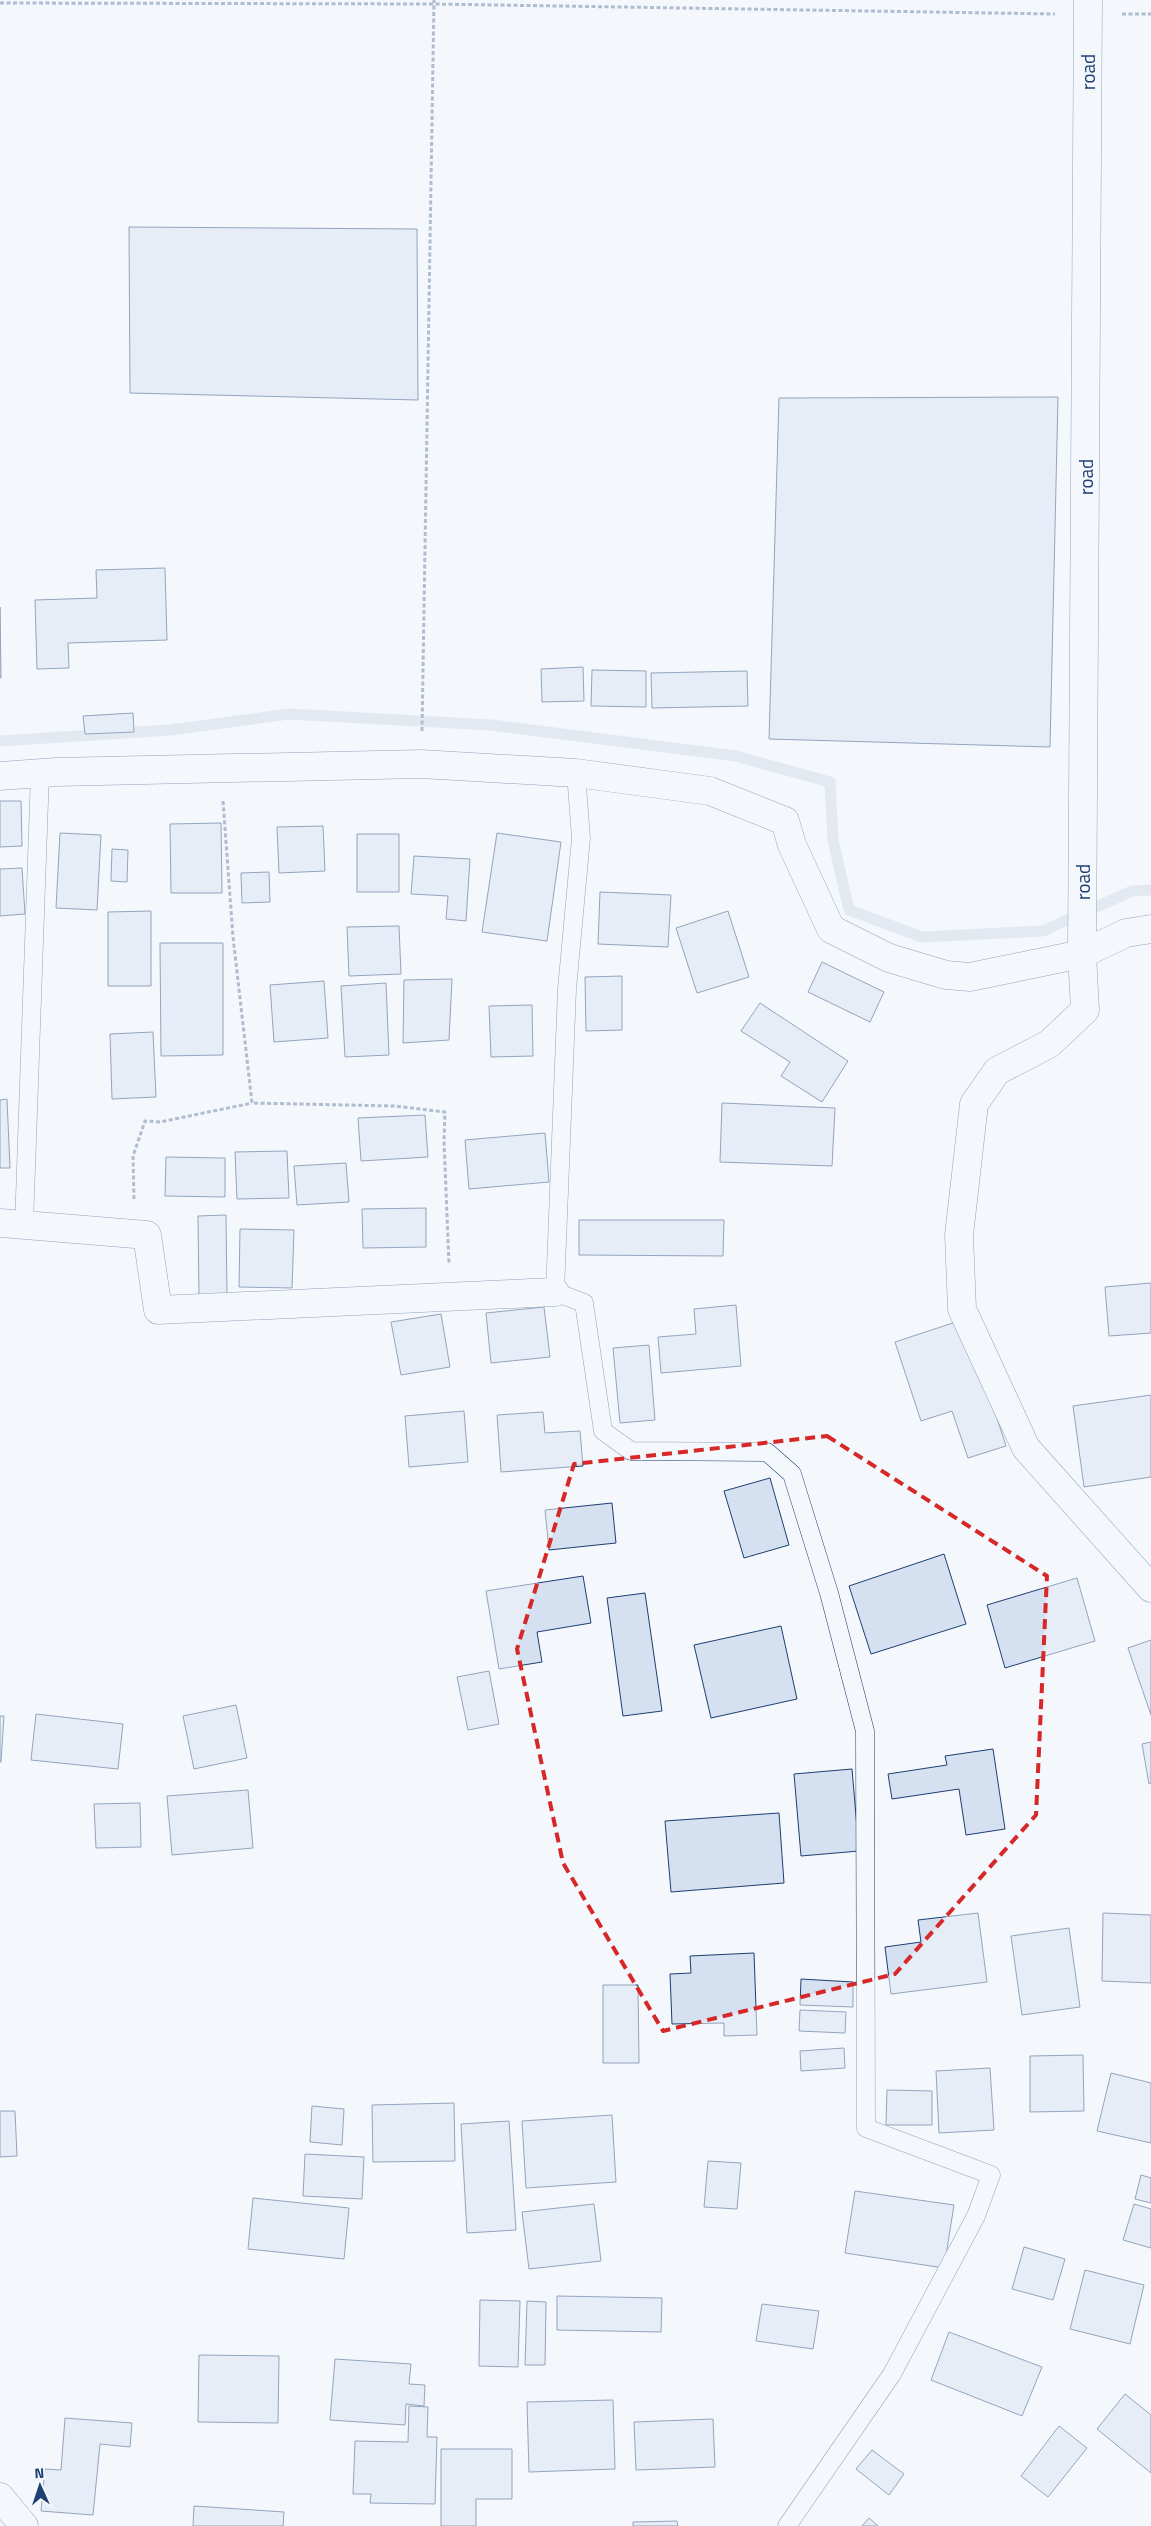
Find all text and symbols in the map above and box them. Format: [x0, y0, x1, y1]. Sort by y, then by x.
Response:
street label: road [1073, 54, 1102, 90]
street label: road [1071, 459, 1100, 495]
street label: road [1068, 864, 1097, 900]
north arrow [15, 2461, 65, 2511]
text: N [34, 2462, 45, 2483]

